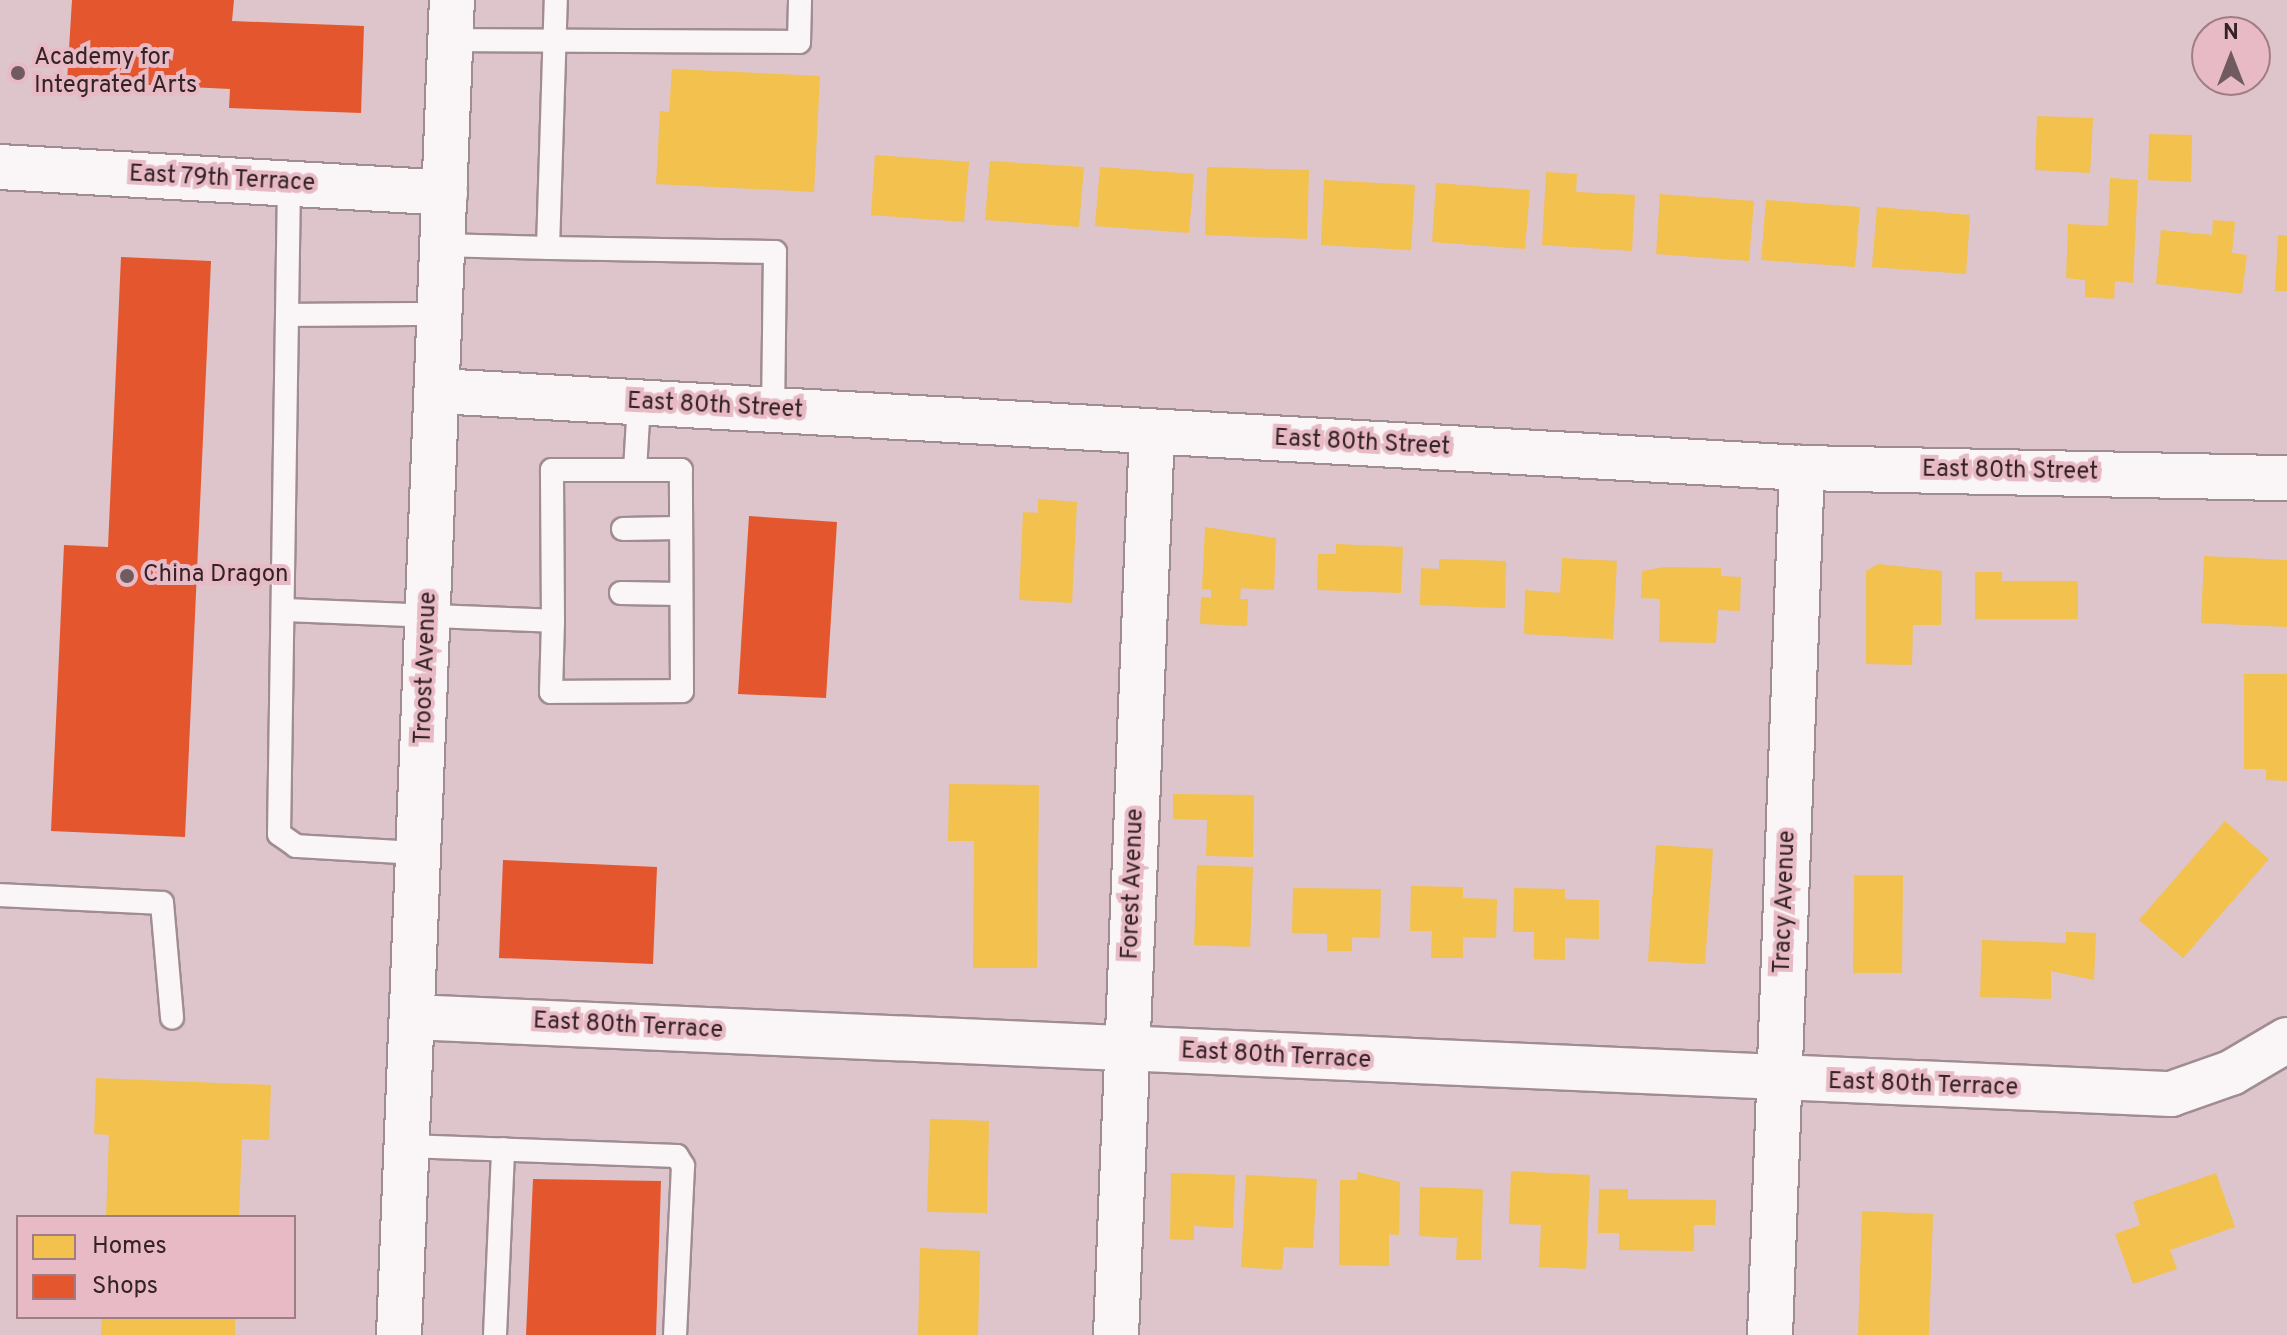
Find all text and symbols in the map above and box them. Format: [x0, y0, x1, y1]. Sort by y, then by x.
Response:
north arrow [2191, 16, 2271, 96]
text: N [2223, 20, 2239, 47]
place label: Academy for Integrated Arts [34, 45, 198, 101]
marker: Academy for Integrated Arts [9, 64, 27, 82]
street label: East 79th Terrace [127, 161, 317, 199]
street label: East 80th Street [626, 388, 804, 426]
street label: East 80th Street [1273, 425, 1451, 463]
street label: East 80th Street [1922, 456, 2098, 488]
place label: China Dragon [143, 562, 289, 590]
marker: China Dragon [118, 567, 136, 585]
street label: Troost Avenue [410, 591, 444, 745]
street label: Forest Avenue [1117, 807, 1151, 961]
street label: Tracy Avenue [1769, 829, 1803, 975]
street label: East 80th Terrace [532, 1008, 724, 1046]
street label: East 80th Terrace [1180, 1038, 1372, 1076]
street label: East 80th Terrace [1827, 1068, 2019, 1104]
legend [16, 1215, 296, 1319]
text: Homes [92, 1232, 167, 1262]
text: Shops [92, 1272, 158, 1302]

